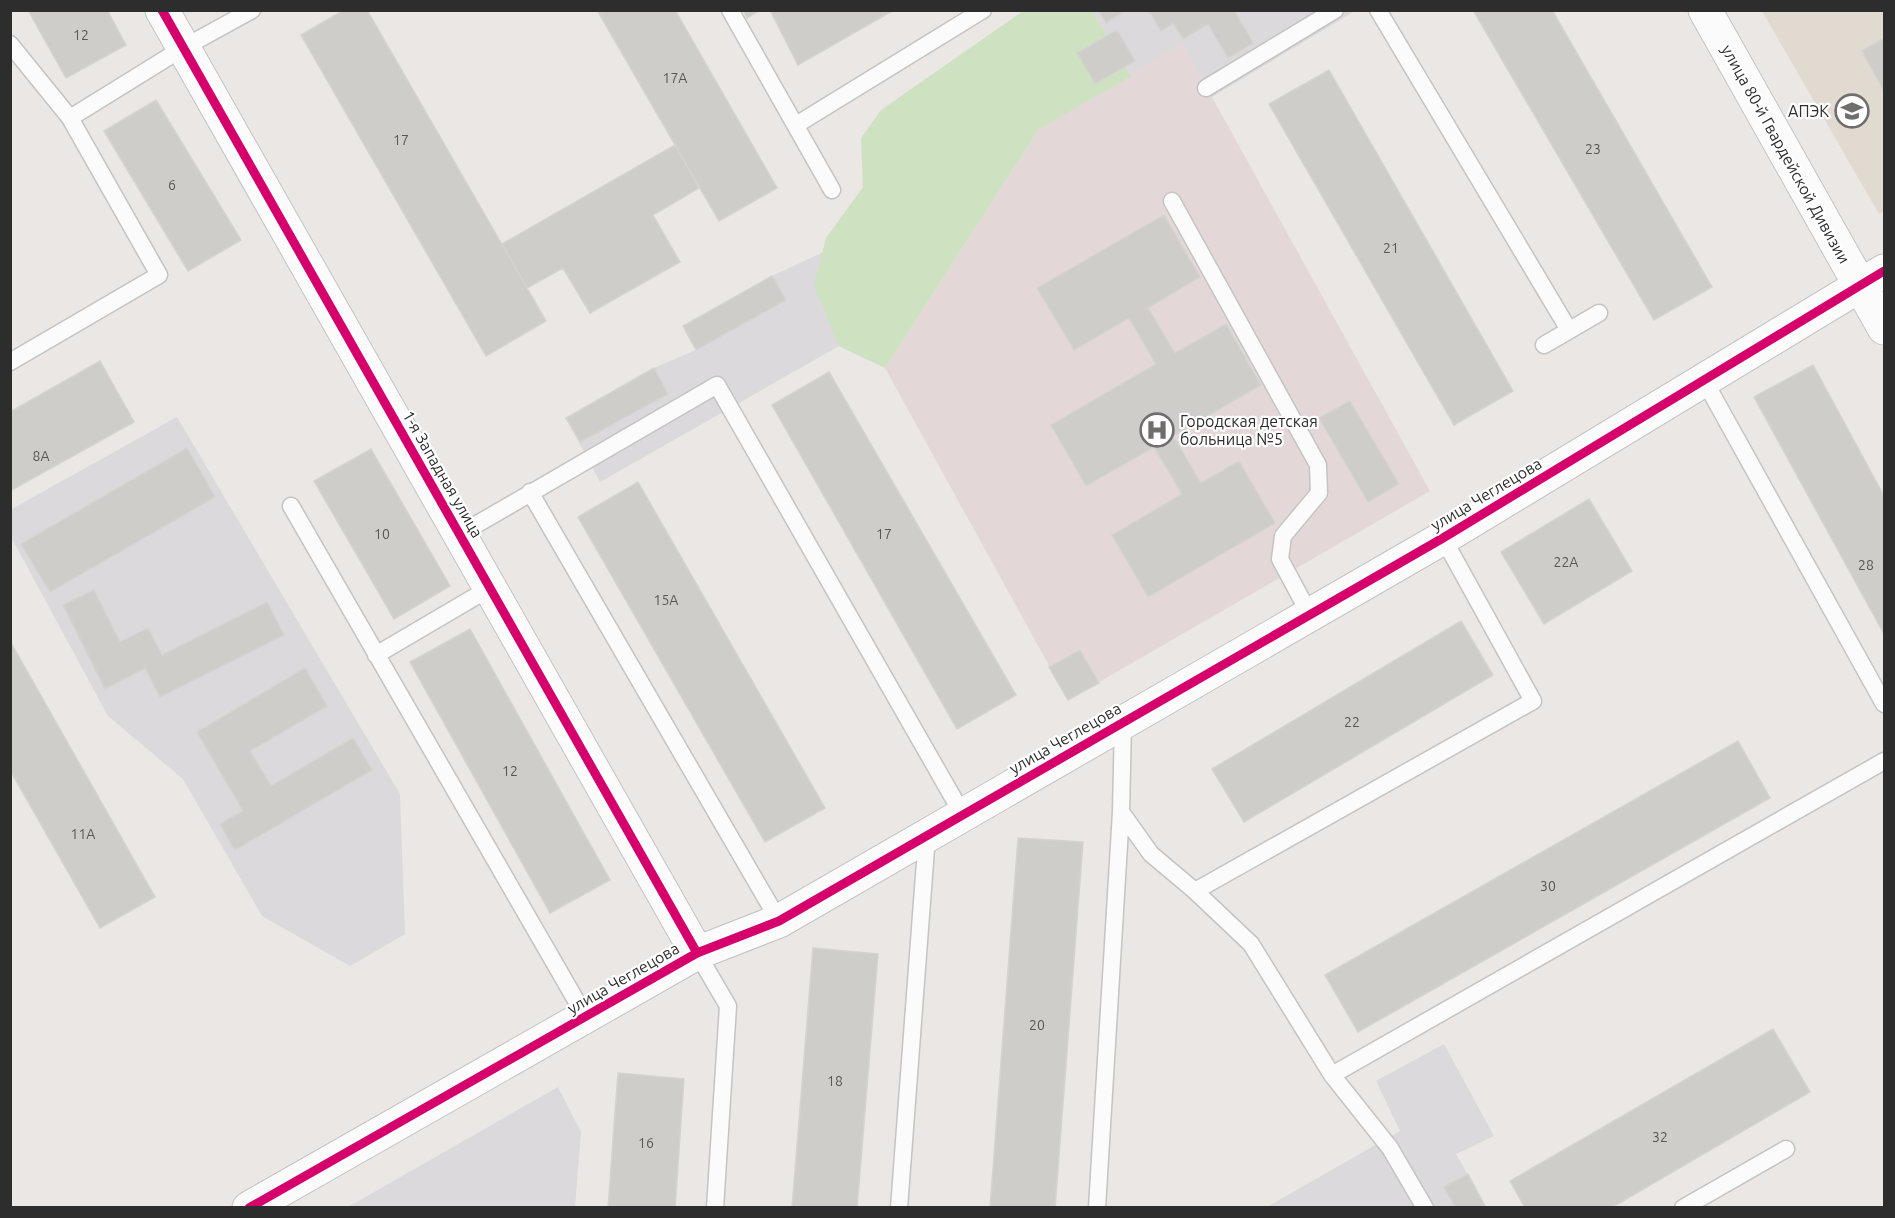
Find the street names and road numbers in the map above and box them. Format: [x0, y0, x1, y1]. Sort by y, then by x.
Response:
street label: улица 80-й Гвардейской Дивизии [1718, 41, 1854, 267]
street label: 1-я Западная улица [399, 407, 487, 541]
street label: улица Чеглецова [1427, 454, 1545, 534]
street label: улица Чеглецова [1006, 699, 1124, 777]
street label: улица Чеглецова [564, 939, 682, 1017]

